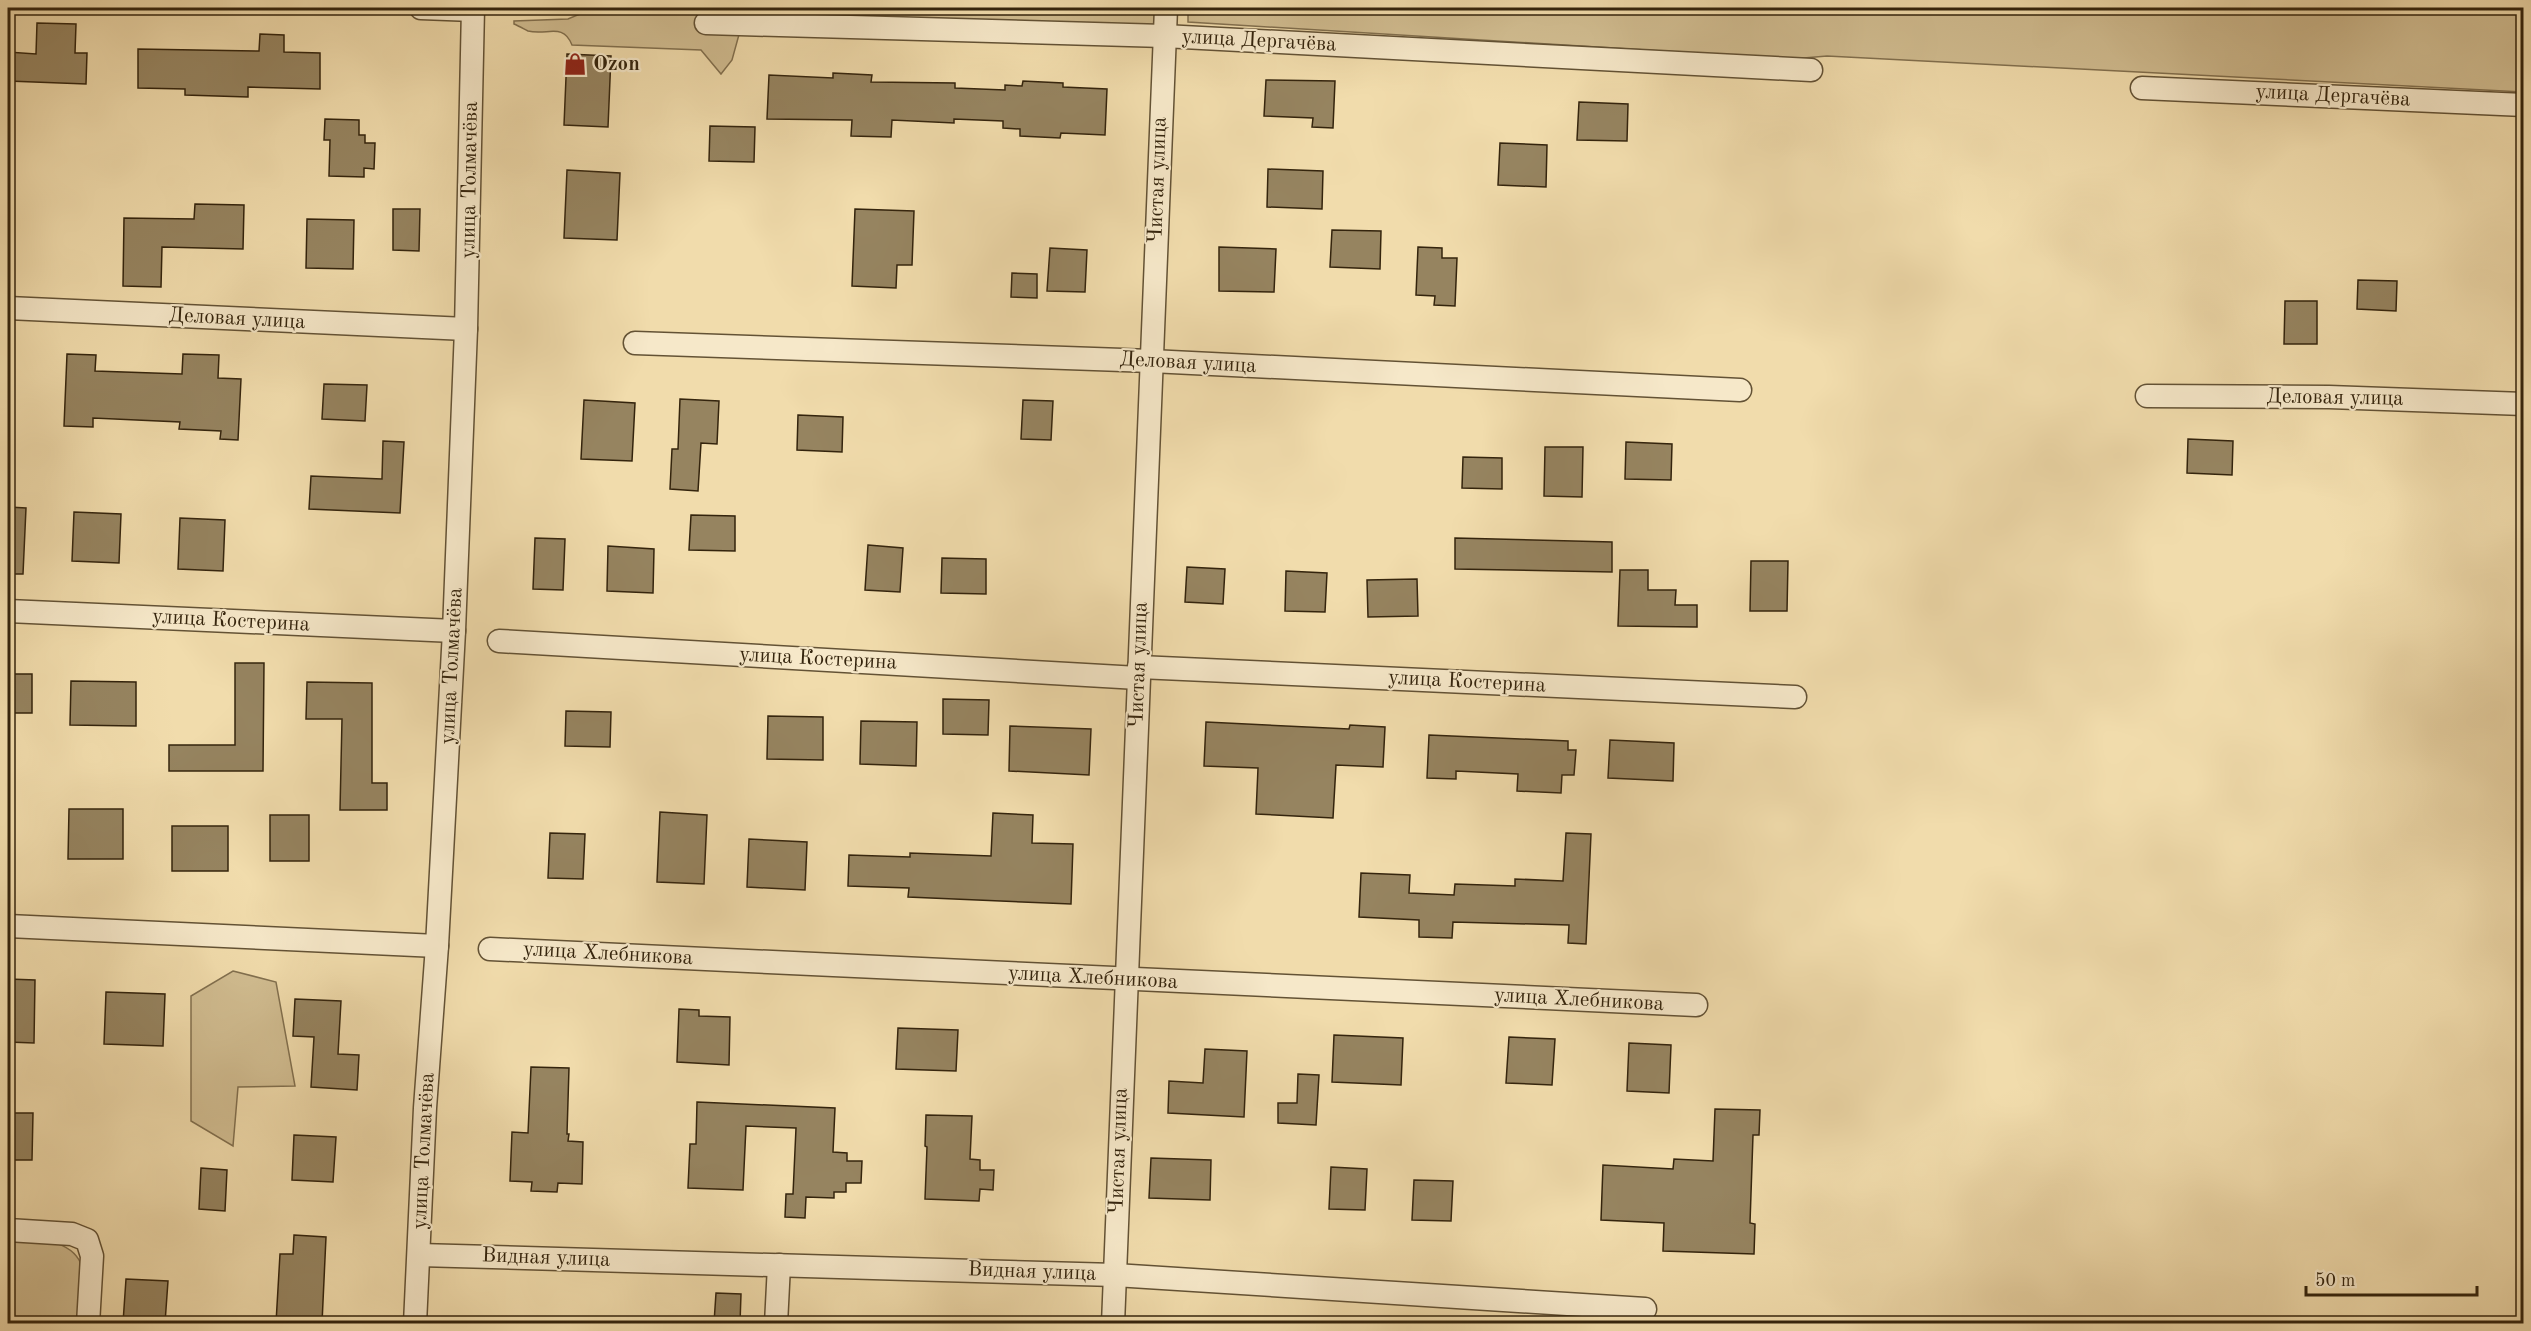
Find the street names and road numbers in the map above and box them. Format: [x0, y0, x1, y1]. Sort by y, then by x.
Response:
street label: улица Дергачёва [1181, 26, 1337, 56]
street label: улица Дергачёва [2255, 81, 2411, 111]
street label: улица Толмачёва [458, 101, 482, 259]
street label: Чистая улица [1145, 116, 1171, 244]
street label: Деловая улица [168, 305, 306, 333]
street label: Деловая улица [1119, 349, 1257, 377]
street label: Деловая улица [2266, 386, 2404, 410]
street label: улица Толмачёва [437, 587, 467, 745]
street label: Чистая улица [1126, 601, 1152, 729]
street label: улица Костерина [152, 606, 310, 636]
street label: улица Костерина [739, 644, 897, 674]
street label: улица Костерина [1388, 667, 1546, 697]
street label: улица Хлебникова [522, 939, 694, 969]
street label: улица Хлебникова [1007, 963, 1179, 993]
street label: улица Хлебникова [1493, 985, 1665, 1015]
street label: улица Толмачёва [409, 1072, 439, 1230]
street label: Чистая улица [1106, 1087, 1132, 1215]
street label: Видная улица [481, 1245, 611, 1271]
street label: Видная улица [967, 1259, 1097, 1285]

